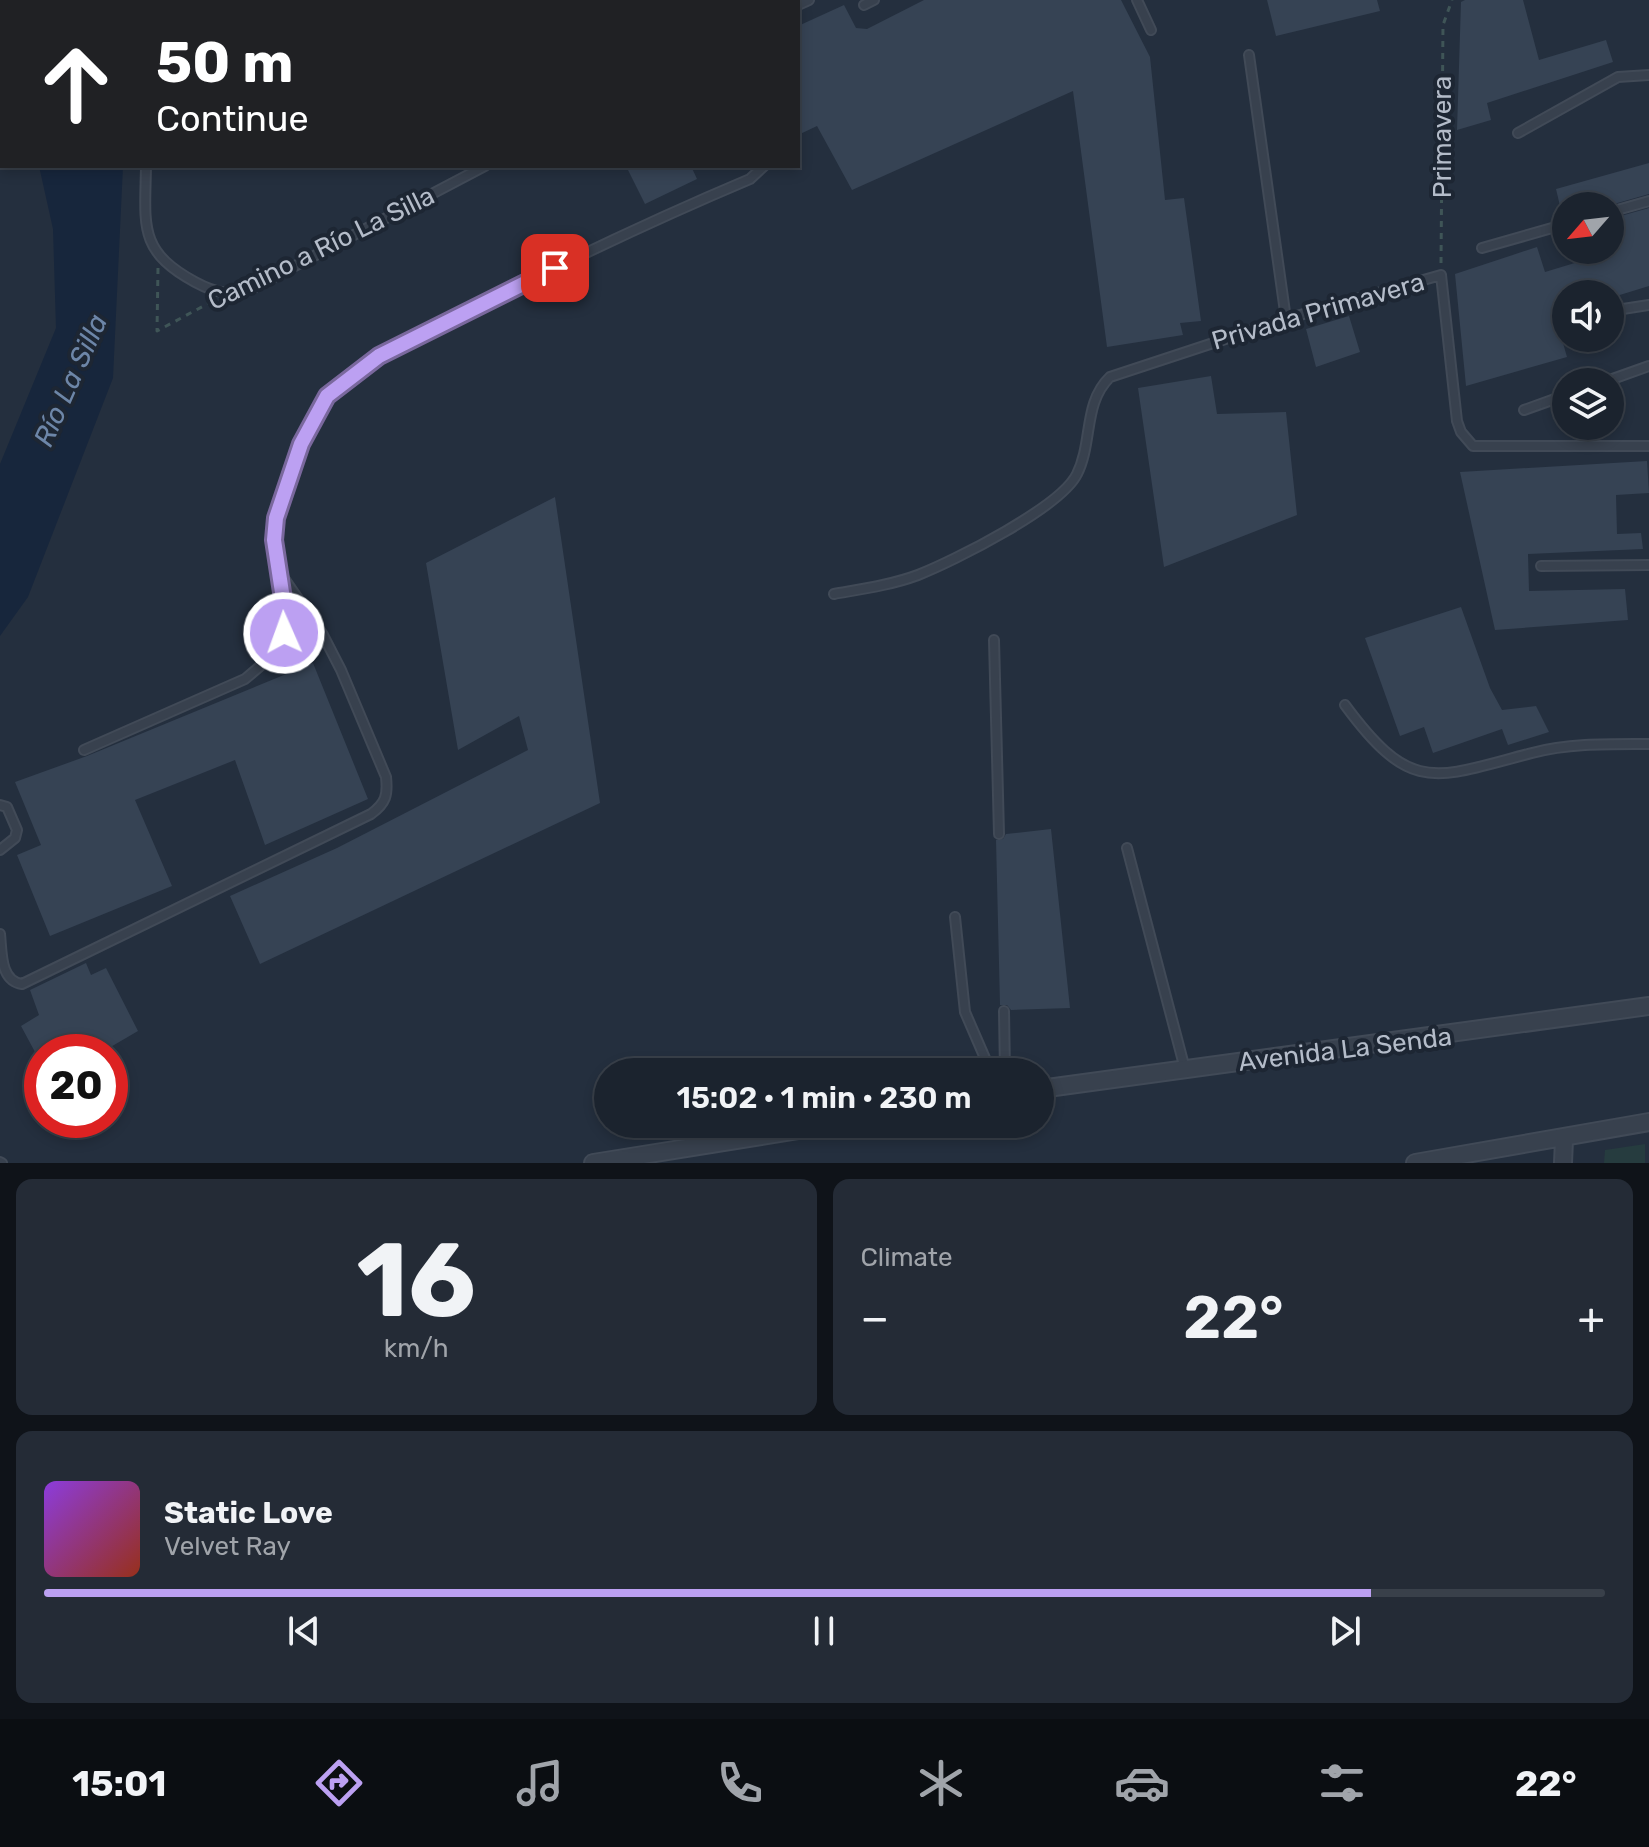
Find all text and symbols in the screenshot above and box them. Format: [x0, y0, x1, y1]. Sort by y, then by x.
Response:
text: 50 m [156, 30, 293, 96]
icon: ahead [24, 32, 128, 136]
street label: Primavera [1427, 76, 1458, 198]
text: Continue [156, 97, 309, 140]
street label: Camino a Río La Silla [203, 180, 440, 317]
north arrow [1552, 192, 1624, 264]
map controls [1552, 192, 1624, 440]
pin [521, 234, 589, 302]
icon: arrive [533, 246, 577, 290]
street label: Privada Primavera [1208, 266, 1428, 357]
button: sound [1552, 280, 1624, 352]
water label: Río La Silla [27, 309, 114, 451]
button: layers [1552, 368, 1624, 440]
position arrow [242, 591, 326, 675]
street label: Avenida La Senda [1236, 1021, 1454, 1078]
speed limit sign: 20 [24, 1034, 128, 1138]
text: 15:02 · 1 min · 230 m [677, 1080, 971, 1116]
text: 16 [357, 1219, 476, 1342]
text: Climate [861, 1242, 953, 1273]
text: 22° [1183, 1282, 1284, 1353]
text: − [861, 1292, 889, 1344]
text: + [1578, 1292, 1605, 1344]
text: km/h [384, 1333, 449, 1364]
text: Static Love [164, 1495, 333, 1531]
text: Velvet Ray [164, 1531, 291, 1562]
icon: previous [282, 1609, 326, 1653]
icon: pause [802, 1609, 846, 1653]
icon: next [1323, 1609, 1367, 1653]
icon: directions [311, 1755, 367, 1811]
icon: music [512, 1755, 568, 1811]
icon: phone [712, 1755, 768, 1811]
icon: climate [913, 1755, 969, 1811]
icon: car [1114, 1755, 1170, 1811]
icon: filters [1314, 1755, 1370, 1811]
text: 15:01 [72, 1762, 166, 1805]
text: 22° [1515, 1762, 1577, 1805]

